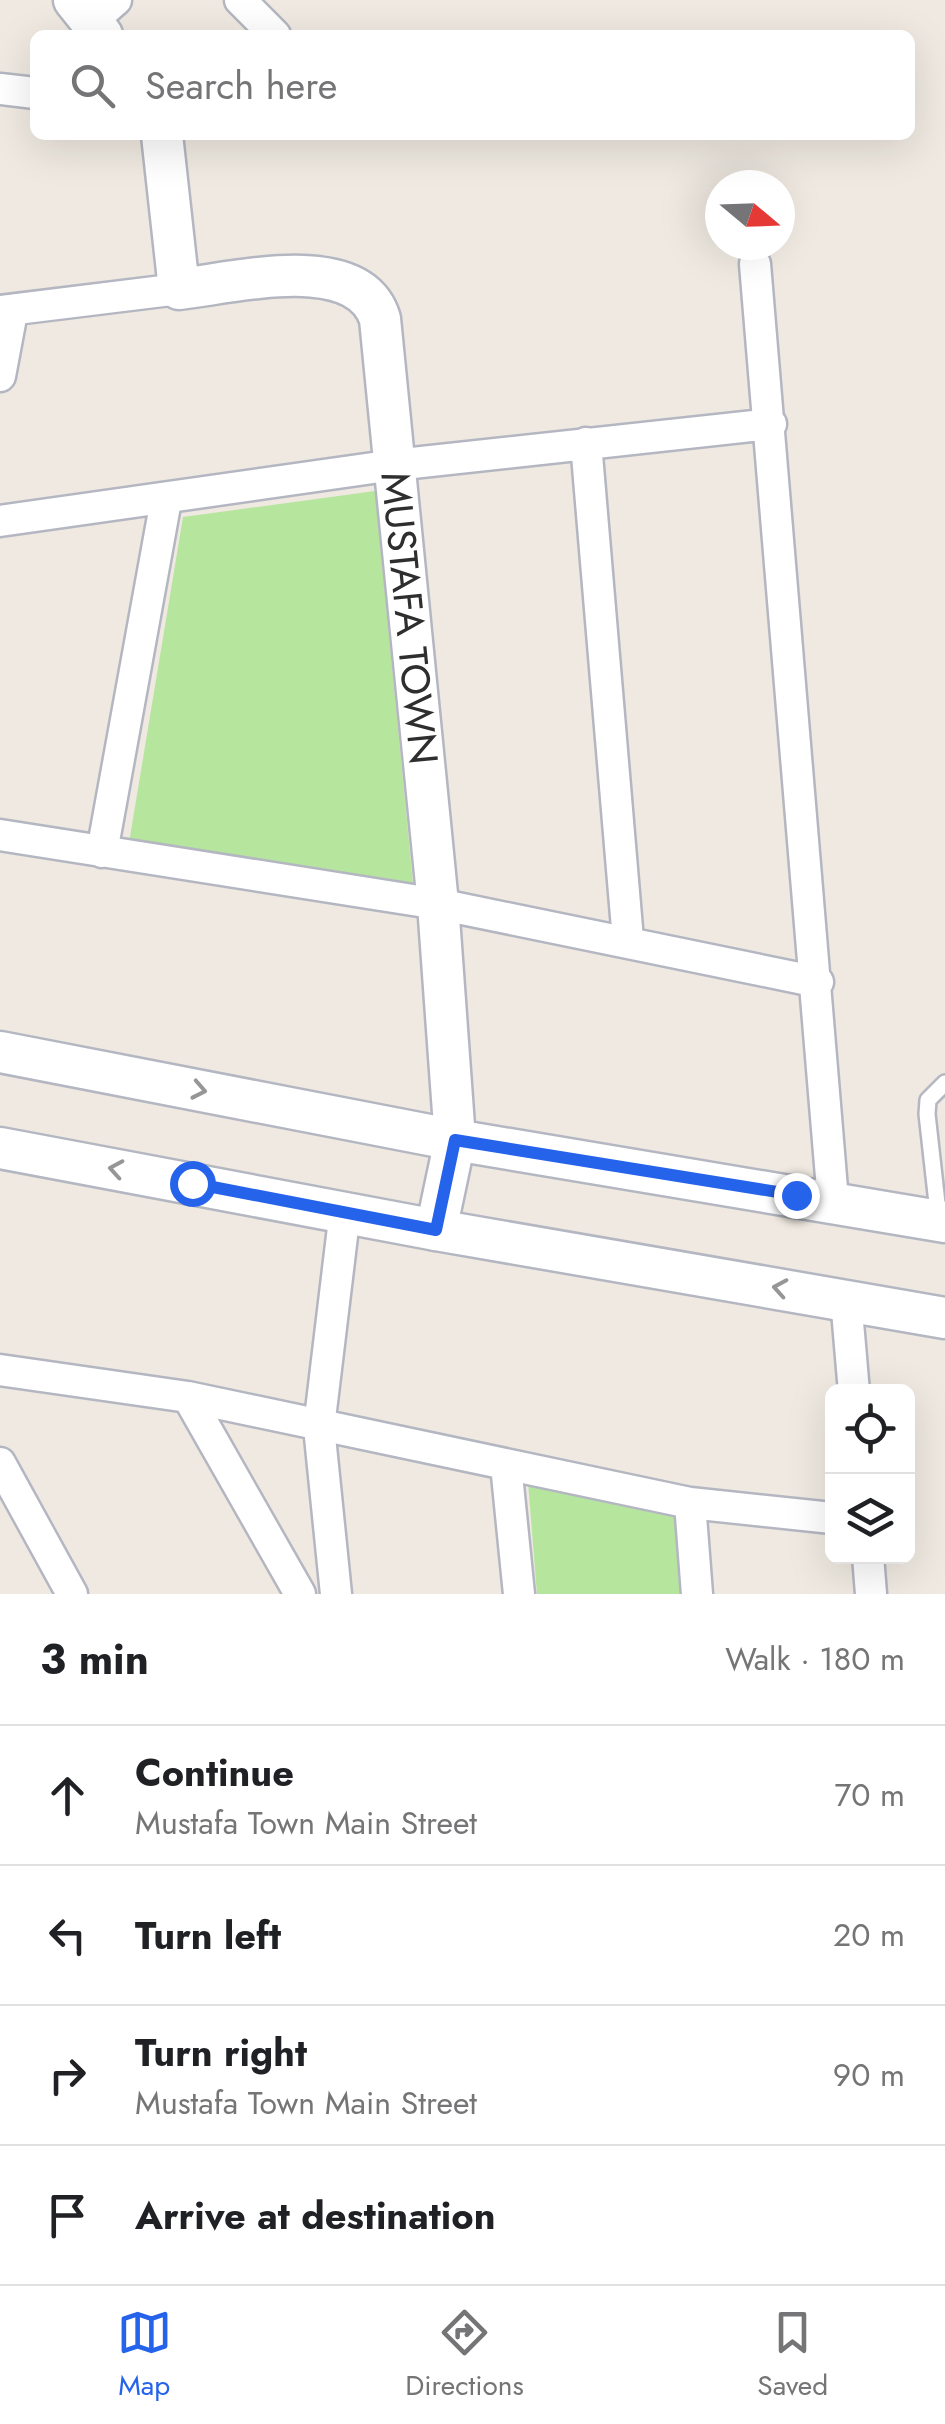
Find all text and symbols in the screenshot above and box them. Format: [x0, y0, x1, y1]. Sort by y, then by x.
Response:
search box [30, 30, 915, 140]
icon: search [65, 58, 120, 113]
text: Search here [145, 58, 337, 113]
north arrow [705, 170, 795, 260]
street label: MUSTAFA TOWN [366, 469, 453, 767]
one-way arrow [190, 1079, 207, 1100]
one-way arrow [108, 1159, 124, 1180]
route start [170, 1161, 216, 1207]
route end [774, 1173, 820, 1219]
one-way arrow [772, 1278, 788, 1299]
map controls [825, 1384, 915, 1564]
button: locate [825, 1384, 915, 1474]
button: layers [825, 1474, 915, 1564]
text: 3 min [40, 1629, 149, 1690]
text: Walk · 180 m [725, 1636, 905, 1682]
text: Continue [135, 1745, 294, 1800]
icon: ahead [40, 1768, 95, 1823]
text: 70 m [834, 1772, 905, 1818]
text: Mustafa Town Main Street [135, 1800, 477, 1846]
icon: left [40, 1908, 95, 1963]
text: Turn left [135, 1908, 281, 1963]
text: 20 m [833, 1912, 905, 1958]
text: Turn right [135, 2025, 307, 2080]
icon: right [40, 2048, 95, 2103]
text: 90 m [833, 2052, 905, 2098]
text: Mustafa Town Main Street [135, 2080, 477, 2126]
icon: arrive [40, 2188, 95, 2243]
text: Arrive at destination [135, 2188, 496, 2243]
tab: Map [117, 2305, 172, 2406]
tab: Directions [405, 2305, 524, 2406]
tab: Saved [757, 2305, 828, 2406]

